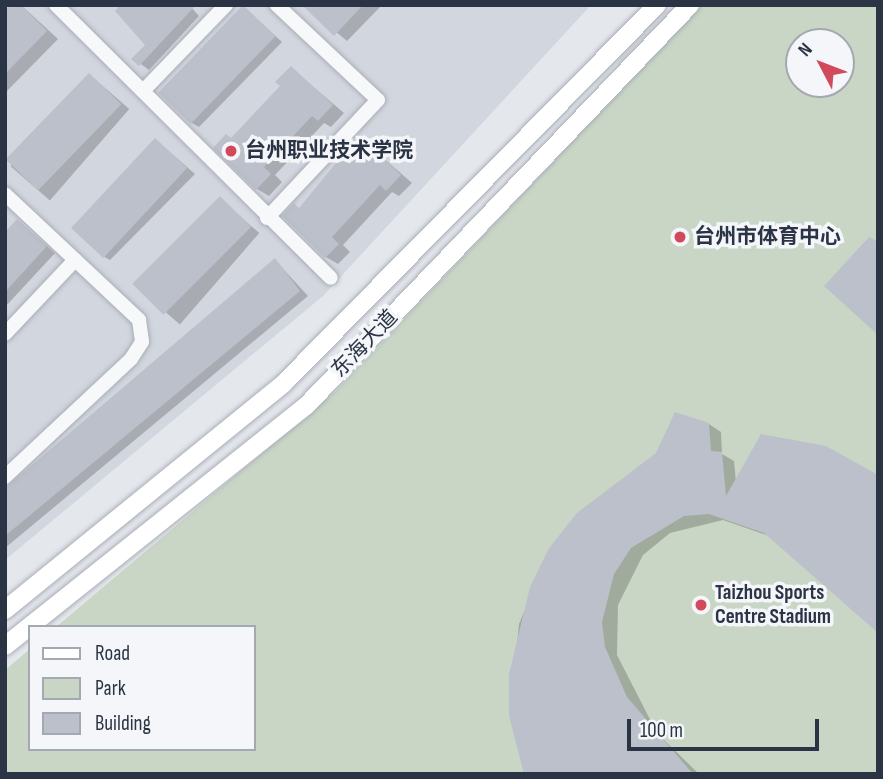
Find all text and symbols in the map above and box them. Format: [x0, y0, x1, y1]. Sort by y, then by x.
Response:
north arrow [785, 28, 855, 98]
text: N [794, 38, 817, 61]
place label: 台州职业技术学院 [245, 138, 413, 164]
marker: 台州职业技术学院 [223, 143, 239, 159]
place label: 台州市体育中心 [694, 224, 841, 250]
marker: 台州市体育中心 [672, 229, 688, 245]
street label: 东海大道 [327, 305, 403, 383]
place label: Taizhou Sports Centre Stadium [715, 580, 831, 630]
marker: Taizhou Sports Centre Stadium [693, 597, 709, 613]
legend [28, 625, 256, 751]
text: Road [95, 641, 130, 666]
text: Park [95, 676, 126, 701]
scale bar [631, 706, 824, 750]
text: Building [95, 711, 151, 736]
text: 100 m [640, 718, 683, 743]

